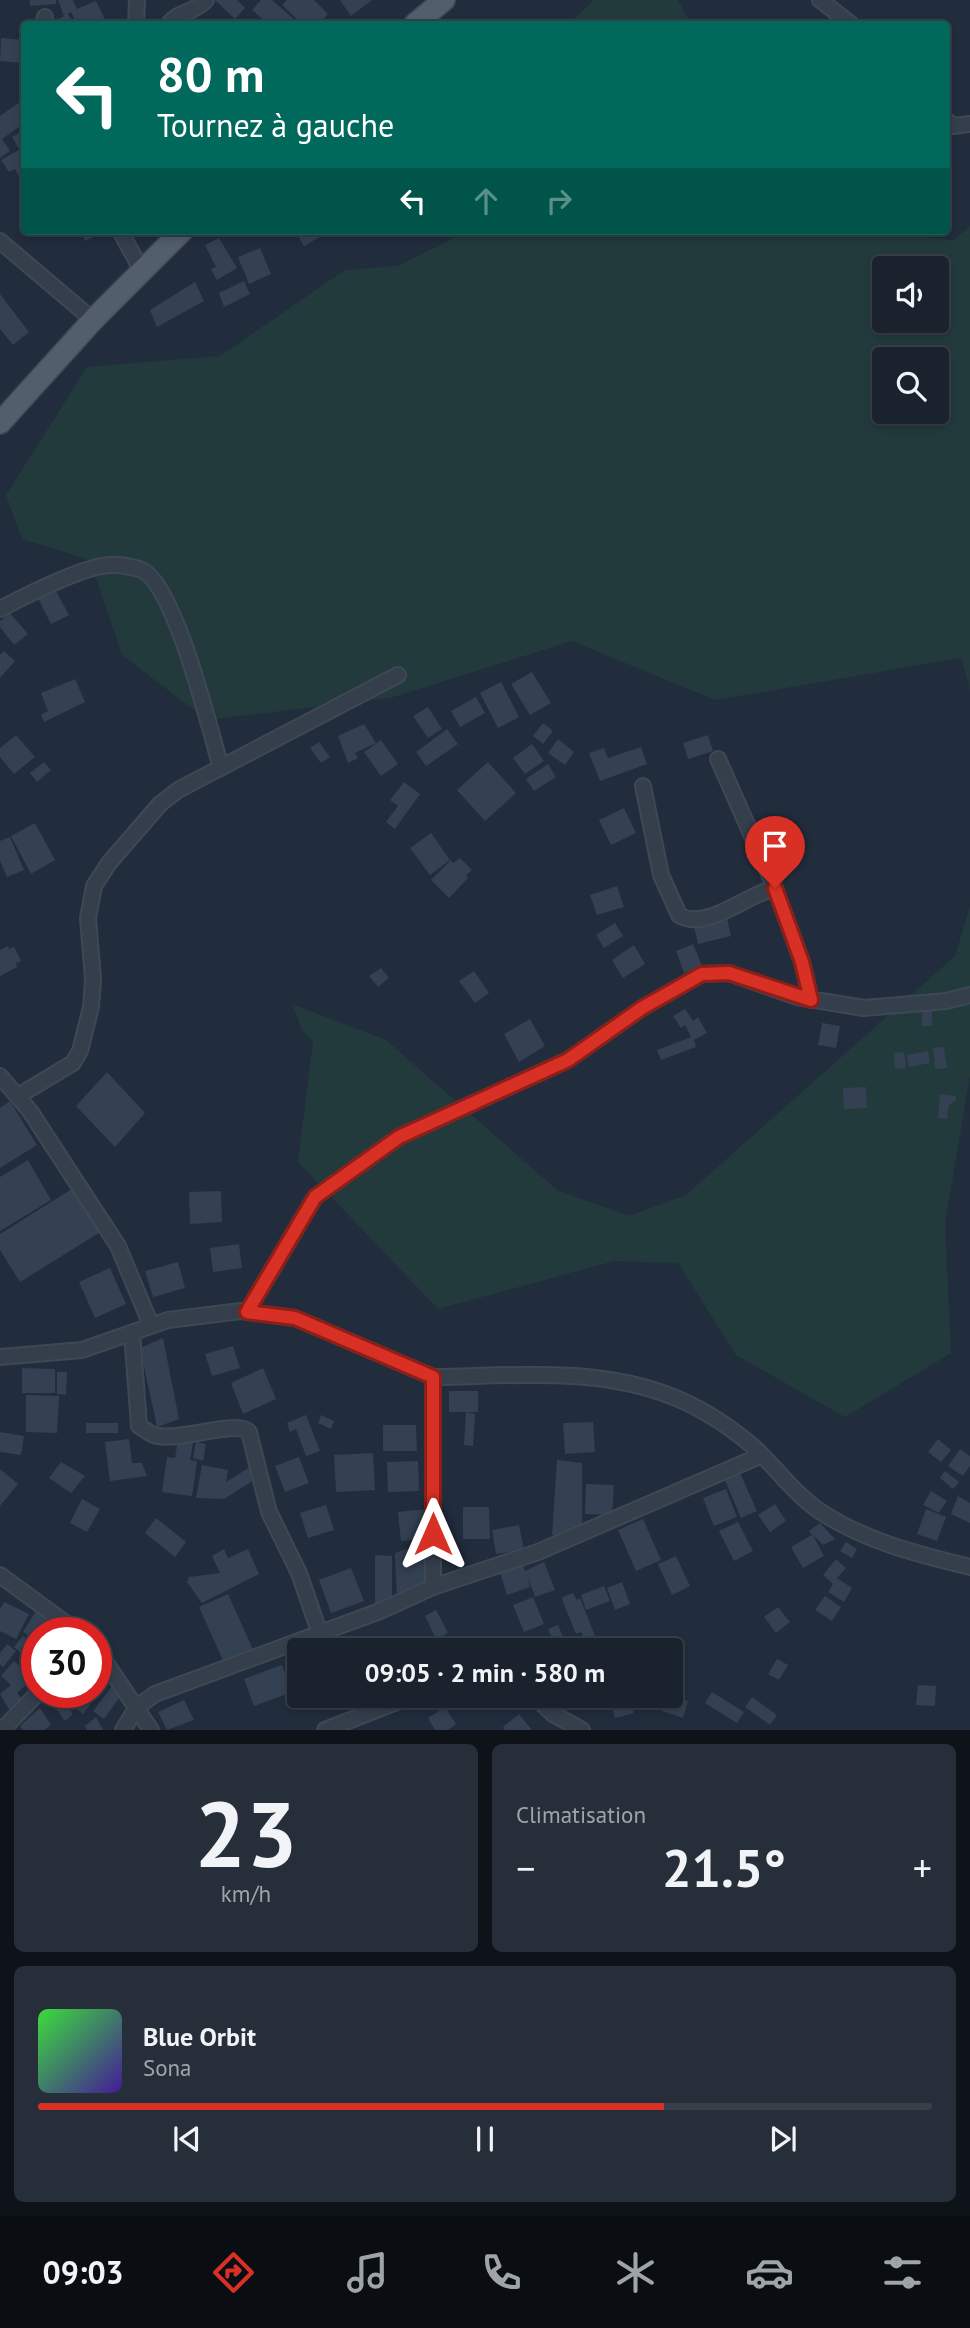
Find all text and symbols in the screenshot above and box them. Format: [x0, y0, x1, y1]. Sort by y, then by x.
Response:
text: 80 m [157, 42, 264, 106]
icon: left [42, 49, 133, 140]
text: Tournez à gauche [157, 104, 394, 146]
icon: left [394, 182, 432, 220]
icon: ahead [467, 182, 505, 220]
icon: right [540, 182, 578, 220]
map controls [872, 256, 949, 424]
button: sound [872, 256, 949, 333]
button: search [872, 347, 949, 424]
pin [745, 816, 805, 888]
icon: arrive [756, 827, 794, 865]
position arrow [396, 1497, 470, 1571]
speed limit sign: 30 [21, 1617, 112, 1708]
text: 09:05 · 2 min · 580 m [365, 1656, 605, 1689]
text: 23 [194, 1774, 298, 1892]
text: Climatisation [516, 1800, 646, 1829]
text: 21.5° [662, 1834, 786, 1901]
text: − [516, 1843, 535, 1892]
text: + [913, 1843, 932, 1892]
text: km/h [221, 1879, 271, 1908]
text: Blue Orbit [143, 2020, 256, 2053]
text: Sona [143, 2053, 192, 2082]
icon: previous [168, 2120, 206, 2158]
icon: pause [466, 2120, 504, 2158]
icon: next [764, 2120, 802, 2158]
icon: directions [209, 2248, 258, 2297]
icon: music [343, 2248, 392, 2297]
icon: phone [477, 2248, 526, 2297]
icon: climate [611, 2248, 660, 2297]
icon: car [745, 2248, 794, 2297]
icon: filters [878, 2248, 927, 2297]
text: 09:03 [42, 2251, 124, 2293]

